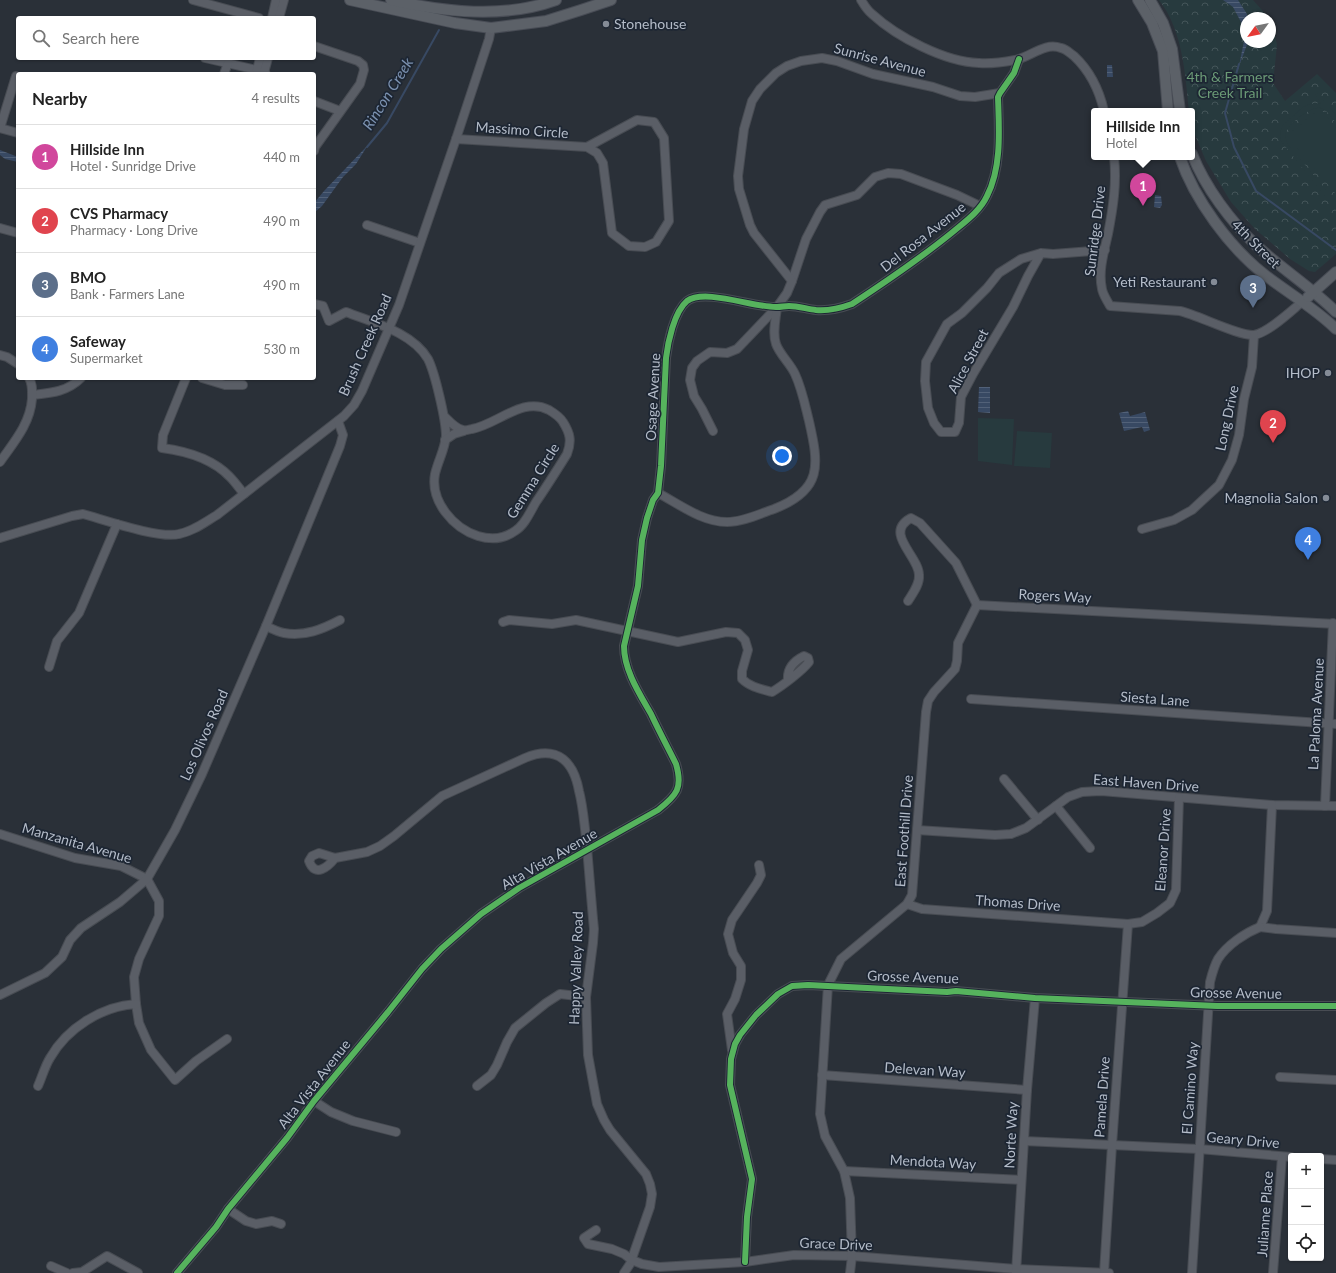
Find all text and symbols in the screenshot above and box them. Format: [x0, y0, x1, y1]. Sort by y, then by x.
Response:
north arrow [1240, 12, 1276, 48]
place label: Stonehouse [614, 15, 686, 32]
search box [16, 16, 316, 60]
marker: Stonehouse [601, 19, 611, 29]
icon: search [30, 27, 52, 49]
text: Search here [62, 29, 139, 47]
street label: Sunrise Avenue [832, 39, 928, 80]
water label: Rincon Creek [358, 53, 417, 133]
park label: 4th & Farmers Creek Trail [1186, 68, 1274, 101]
text: Nearby [32, 88, 87, 109]
text: 4 results [252, 90, 300, 106]
popup [1091, 108, 1195, 160]
text: Hillside Inn [1106, 117, 1180, 135]
street label: Massimo Circle [475, 118, 569, 141]
text: Hotel [1106, 135, 1137, 151]
text: Hillside Inn [70, 140, 145, 158]
text: 1 [41, 149, 49, 165]
text: 440 m [263, 149, 300, 165]
text: Hotel · Sunridge Drive [70, 158, 196, 174]
pin: 1 [1130, 173, 1156, 206]
street label: Sunridge Drive [1081, 185, 1108, 277]
street label: Del Rosa Avenue [877, 198, 969, 275]
text: CVS Pharmacy [70, 204, 168, 222]
text: 2 [41, 213, 49, 229]
text: 490 m [263, 213, 300, 229]
street label: 4th Street [1229, 216, 1284, 271]
text: Pharmacy · Long Drive [70, 222, 198, 238]
text: BMO [70, 268, 106, 286]
place label: Yeti Restaurant [1113, 273, 1206, 290]
pin: 3 [1240, 275, 1266, 308]
text: 3 [41, 277, 49, 293]
text: 490 m [263, 277, 300, 293]
marker: Yeti Restaurant [1209, 277, 1219, 287]
text: Bank · Farmers Lane [70, 286, 185, 302]
street label: Brush Creek Road [334, 291, 395, 398]
street label: Alice Street [944, 326, 992, 396]
text: Safeway [70, 332, 126, 350]
text: 4 [41, 341, 49, 357]
text: 530 m [263, 341, 300, 357]
text: Supermarket [70, 350, 143, 366]
street label: Osage Avenue [642, 353, 663, 441]
place label: IHOP [1286, 364, 1320, 381]
marker: IHOP [1323, 368, 1333, 378]
street label: Long Drive [1211, 384, 1242, 452]
pin: 2 [1260, 410, 1286, 443]
street label: Gemma Circle [503, 440, 563, 522]
your location [772, 446, 792, 466]
place label: Magnolia Salon [1225, 489, 1318, 506]
marker: Magnolia Salon [1321, 493, 1331, 503]
pin: 4 [1295, 527, 1321, 560]
street label: Rogers Way [1018, 585, 1093, 606]
street label: La Paloma Avenue [1304, 658, 1327, 770]
street label: Los Olivos Road [176, 687, 231, 783]
street label: Siesta Lane [1120, 688, 1190, 709]
street label: East Haven Drive [1093, 770, 1200, 795]
street label: East Foothill Drive [891, 774, 916, 888]
street label: Eleanor Drive [1151, 808, 1174, 892]
street label: Manzanita Avenue [20, 819, 134, 866]
street label: Alta Vista Avenue [498, 824, 600, 893]
street label: Thomas Drive [975, 891, 1061, 914]
street label: Happy Valley Road [565, 911, 586, 1025]
street label: Grosse Avenue [867, 966, 959, 987]
street label: Grosse Avenue [1190, 983, 1282, 1002]
street label: Alta Vista Avenue [274, 1036, 354, 1132]
street label: El Camino Way [1178, 1040, 1201, 1135]
street label: Pamela Drive [1090, 1056, 1113, 1138]
street label: Delevan Way [884, 1058, 967, 1081]
street label: Norte Way [1000, 1100, 1021, 1169]
street label: Geary Drive [1206, 1128, 1280, 1151]
street label: Mendota Way [889, 1151, 978, 1172]
map controls [1288, 1153, 1324, 1261]
button: + [1288, 1153, 1324, 1189]
street label: Julianne Place [1253, 1170, 1276, 1258]
button: − [1288, 1189, 1324, 1225]
button: locate [1288, 1225, 1324, 1261]
street label: Grace Drive [799, 1234, 873, 1253]

